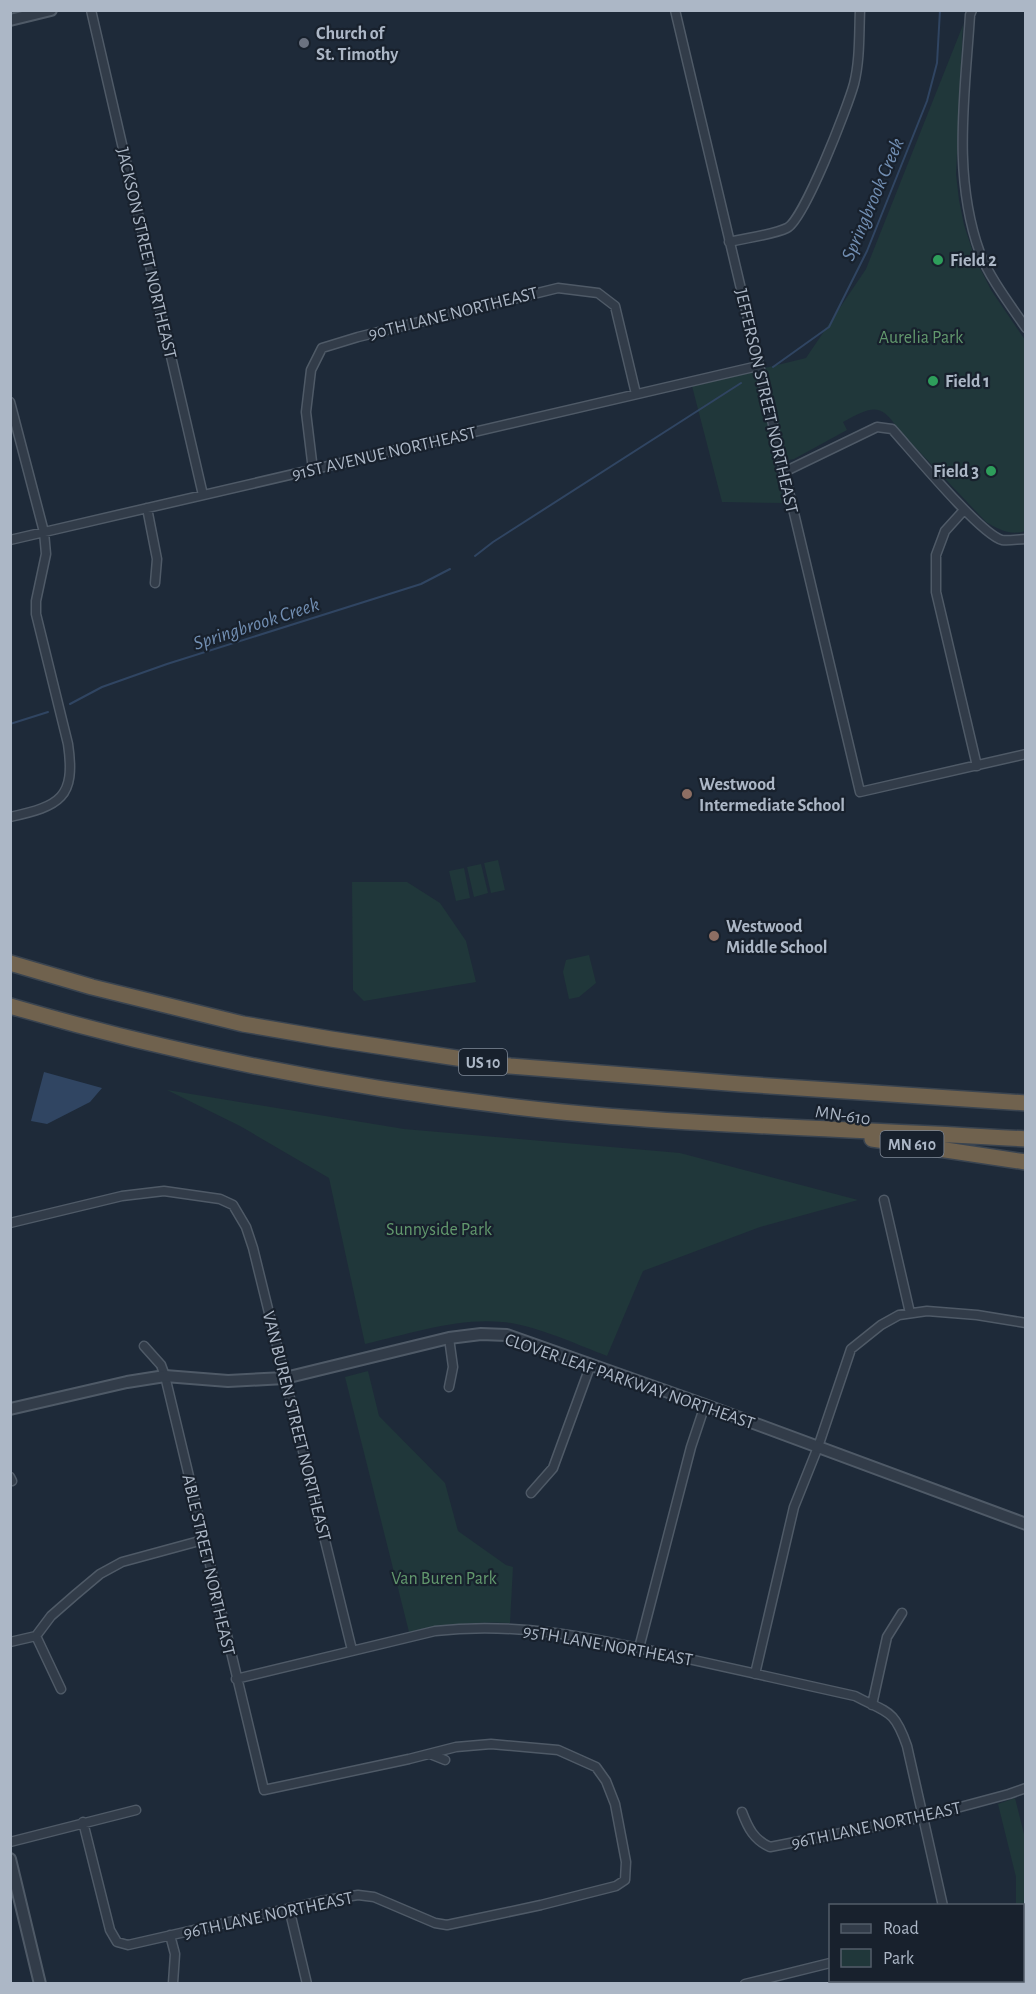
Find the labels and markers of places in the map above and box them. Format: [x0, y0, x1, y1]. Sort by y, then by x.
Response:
place label: Church of St. Timothy [316, 25, 399, 64]
marker: Church of St. Timothy [297, 36, 311, 50]
place label: Field 2 [950, 252, 997, 270]
marker: Field 2 [931, 253, 945, 267]
place label: Field 1 [945, 373, 990, 391]
marker: Field 1 [926, 374, 940, 388]
place label: Field 3 [933, 463, 979, 481]
marker: Field 3 [984, 464, 998, 478]
place label: Westwood Intermediate School [699, 776, 845, 815]
marker: Westwood Intermediate School [680, 787, 694, 801]
place label: Westwood Middle School [726, 918, 828, 957]
marker: Westwood Middle School [707, 929, 721, 943]

